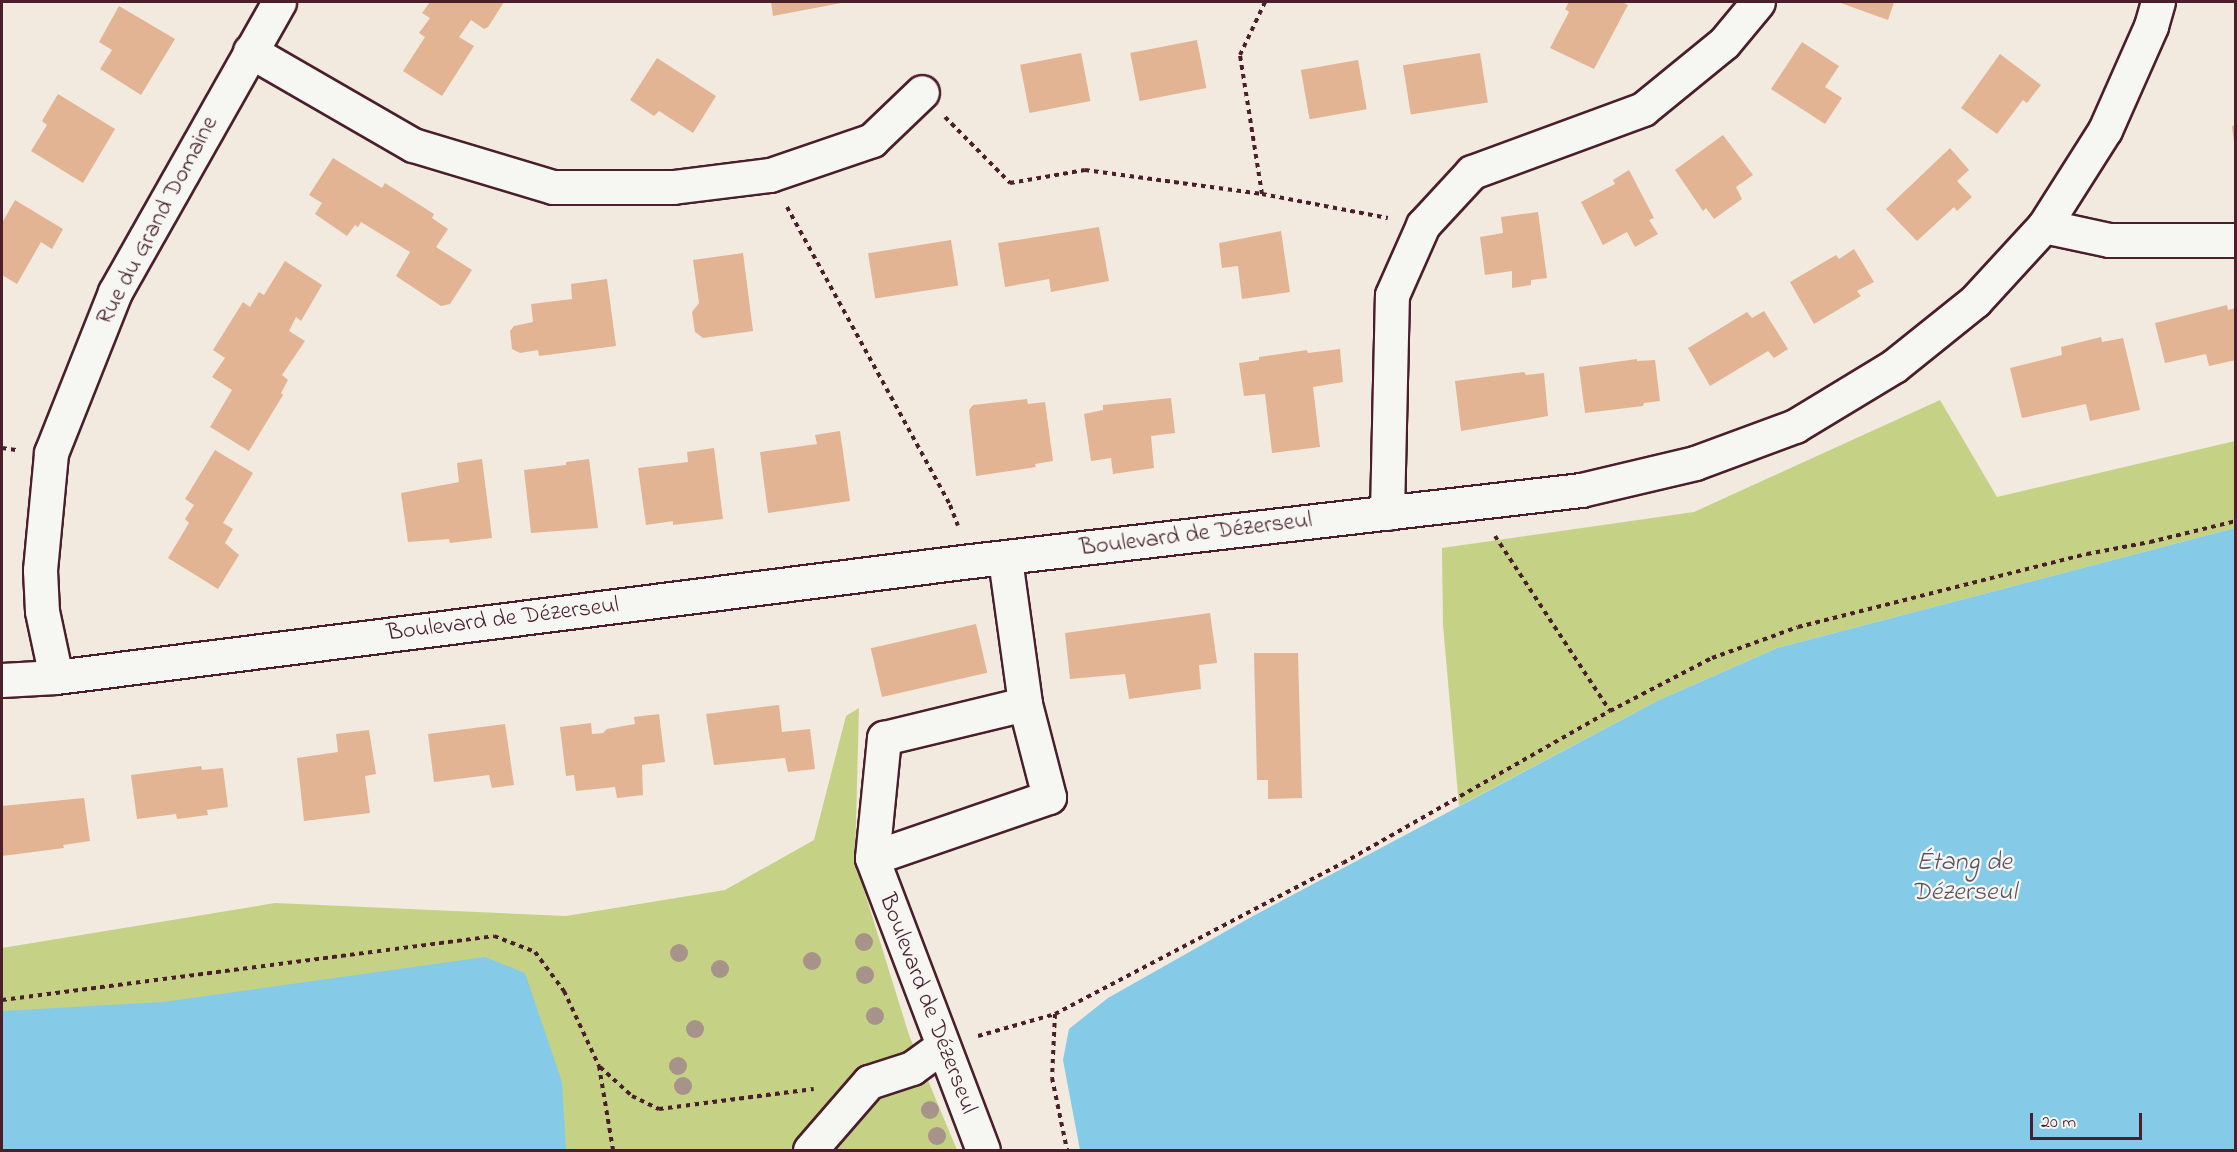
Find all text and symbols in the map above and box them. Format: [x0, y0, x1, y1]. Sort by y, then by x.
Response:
street label: Rue du Grand Domaine [91, 112, 225, 330]
street label: Boulevard de Dézerseul [1078, 506, 1314, 564]
street label: Boulevard de Dézerseul [385, 591, 621, 649]
water label: Étang de Dézerseul [1911, 848, 2017, 910]
street label: Boulevard de Dézerseul [872, 890, 982, 1118]
scale bar [2033, 1101, 2146, 1139]
text: 20 m [2041, 1110, 2076, 1136]

